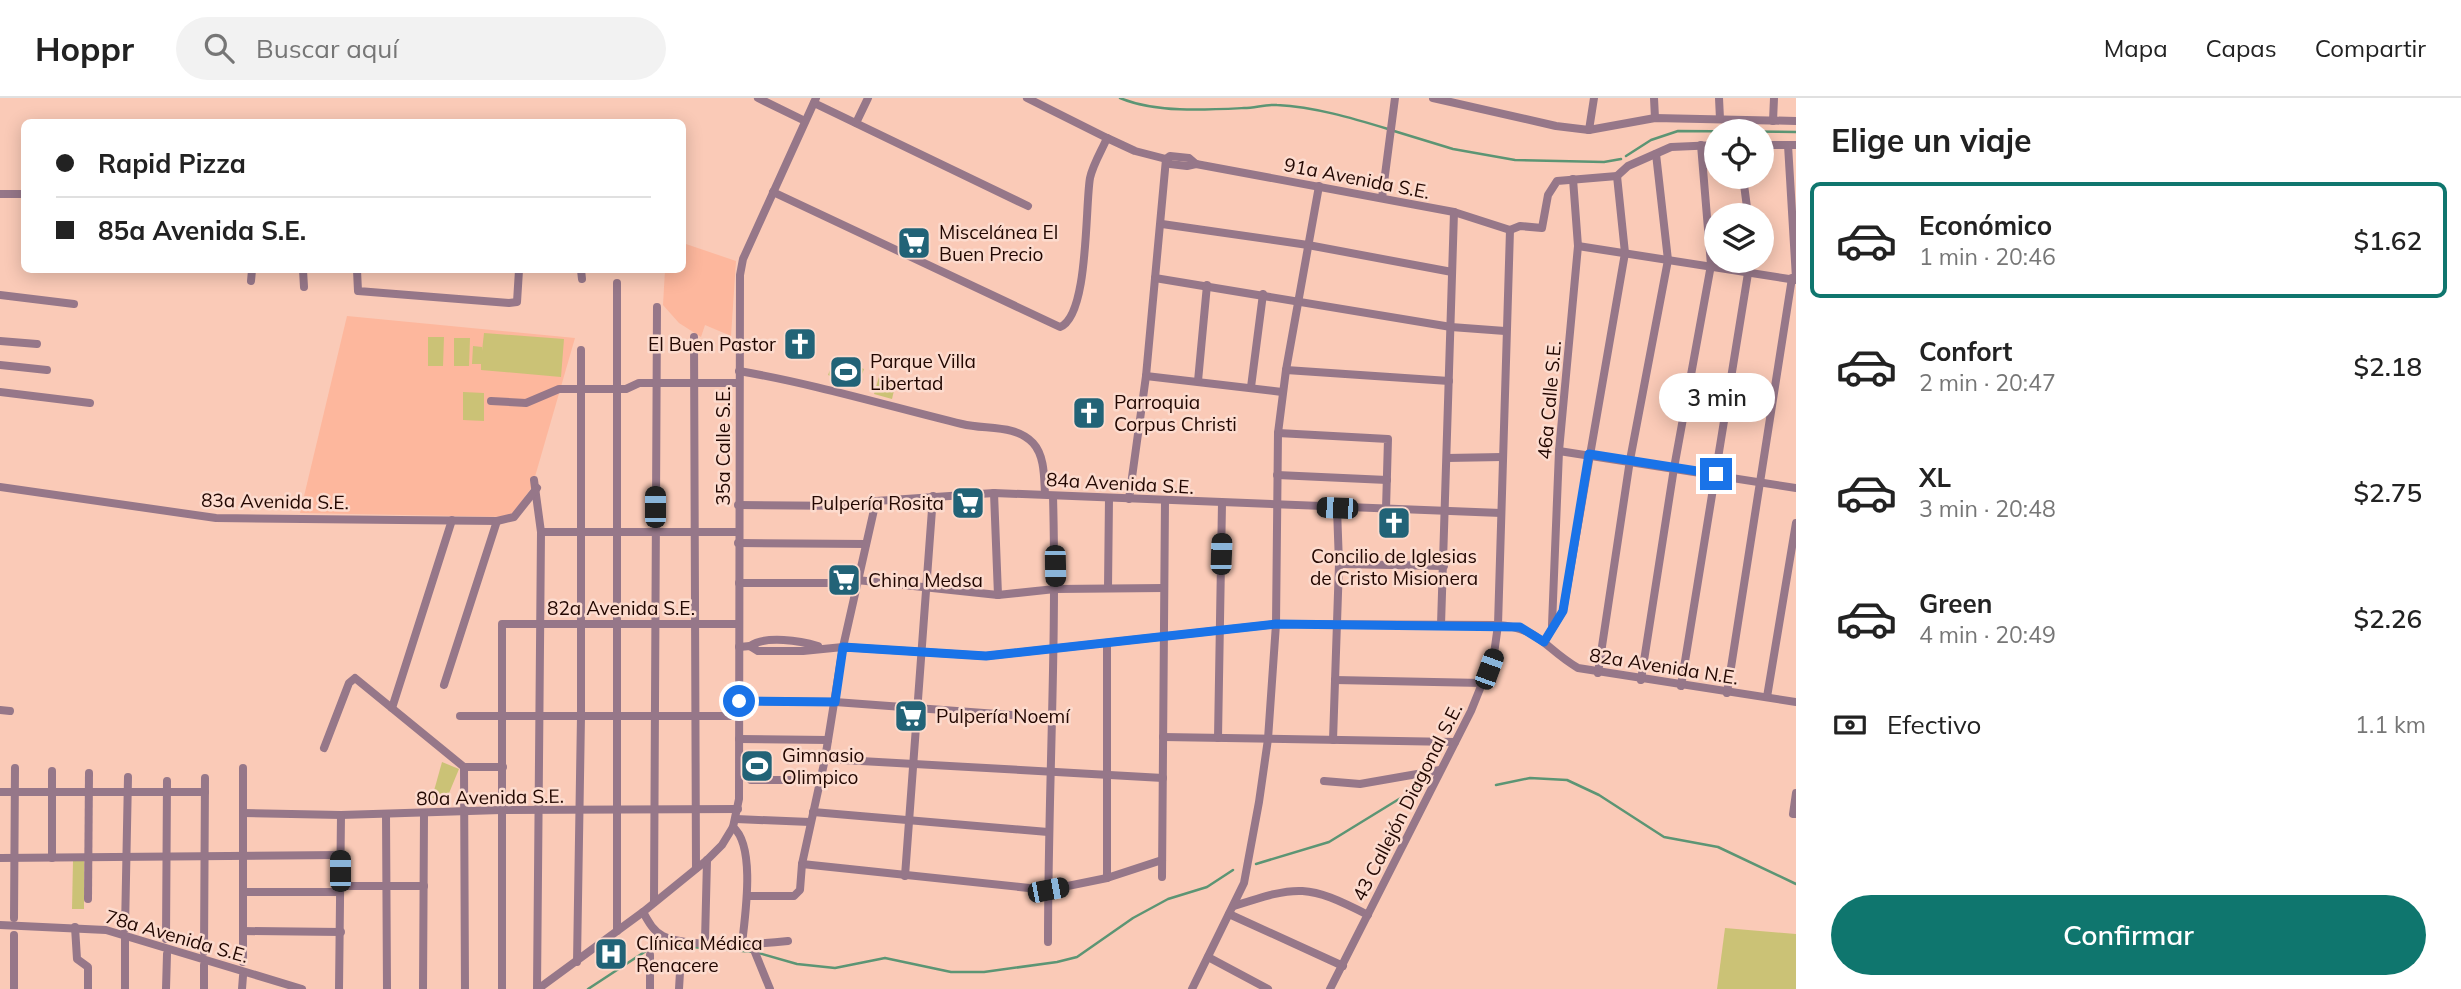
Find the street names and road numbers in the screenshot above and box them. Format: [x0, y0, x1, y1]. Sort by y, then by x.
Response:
street label: 91a Avenida S.E. [1282, 152, 1432, 204]
street label: 46a Calle S.E. [1532, 340, 1566, 460]
street label: 35a Calle S.E. [711, 386, 735, 506]
street label: 84a Avenida S.E. [1045, 467, 1195, 499]
street label: 83a Avenida S.E. [201, 488, 349, 514]
street label: 82a Avenida S.E. [547, 596, 695, 620]
street label: 82a Avenida N.E. [1588, 642, 1740, 690]
street label: 43 Callejón Diagonal S.E. [1347, 699, 1467, 905]
street label: 80a Avenida S.E. [416, 784, 564, 810]
street label: 78a Avenida S.E. [103, 904, 251, 968]

